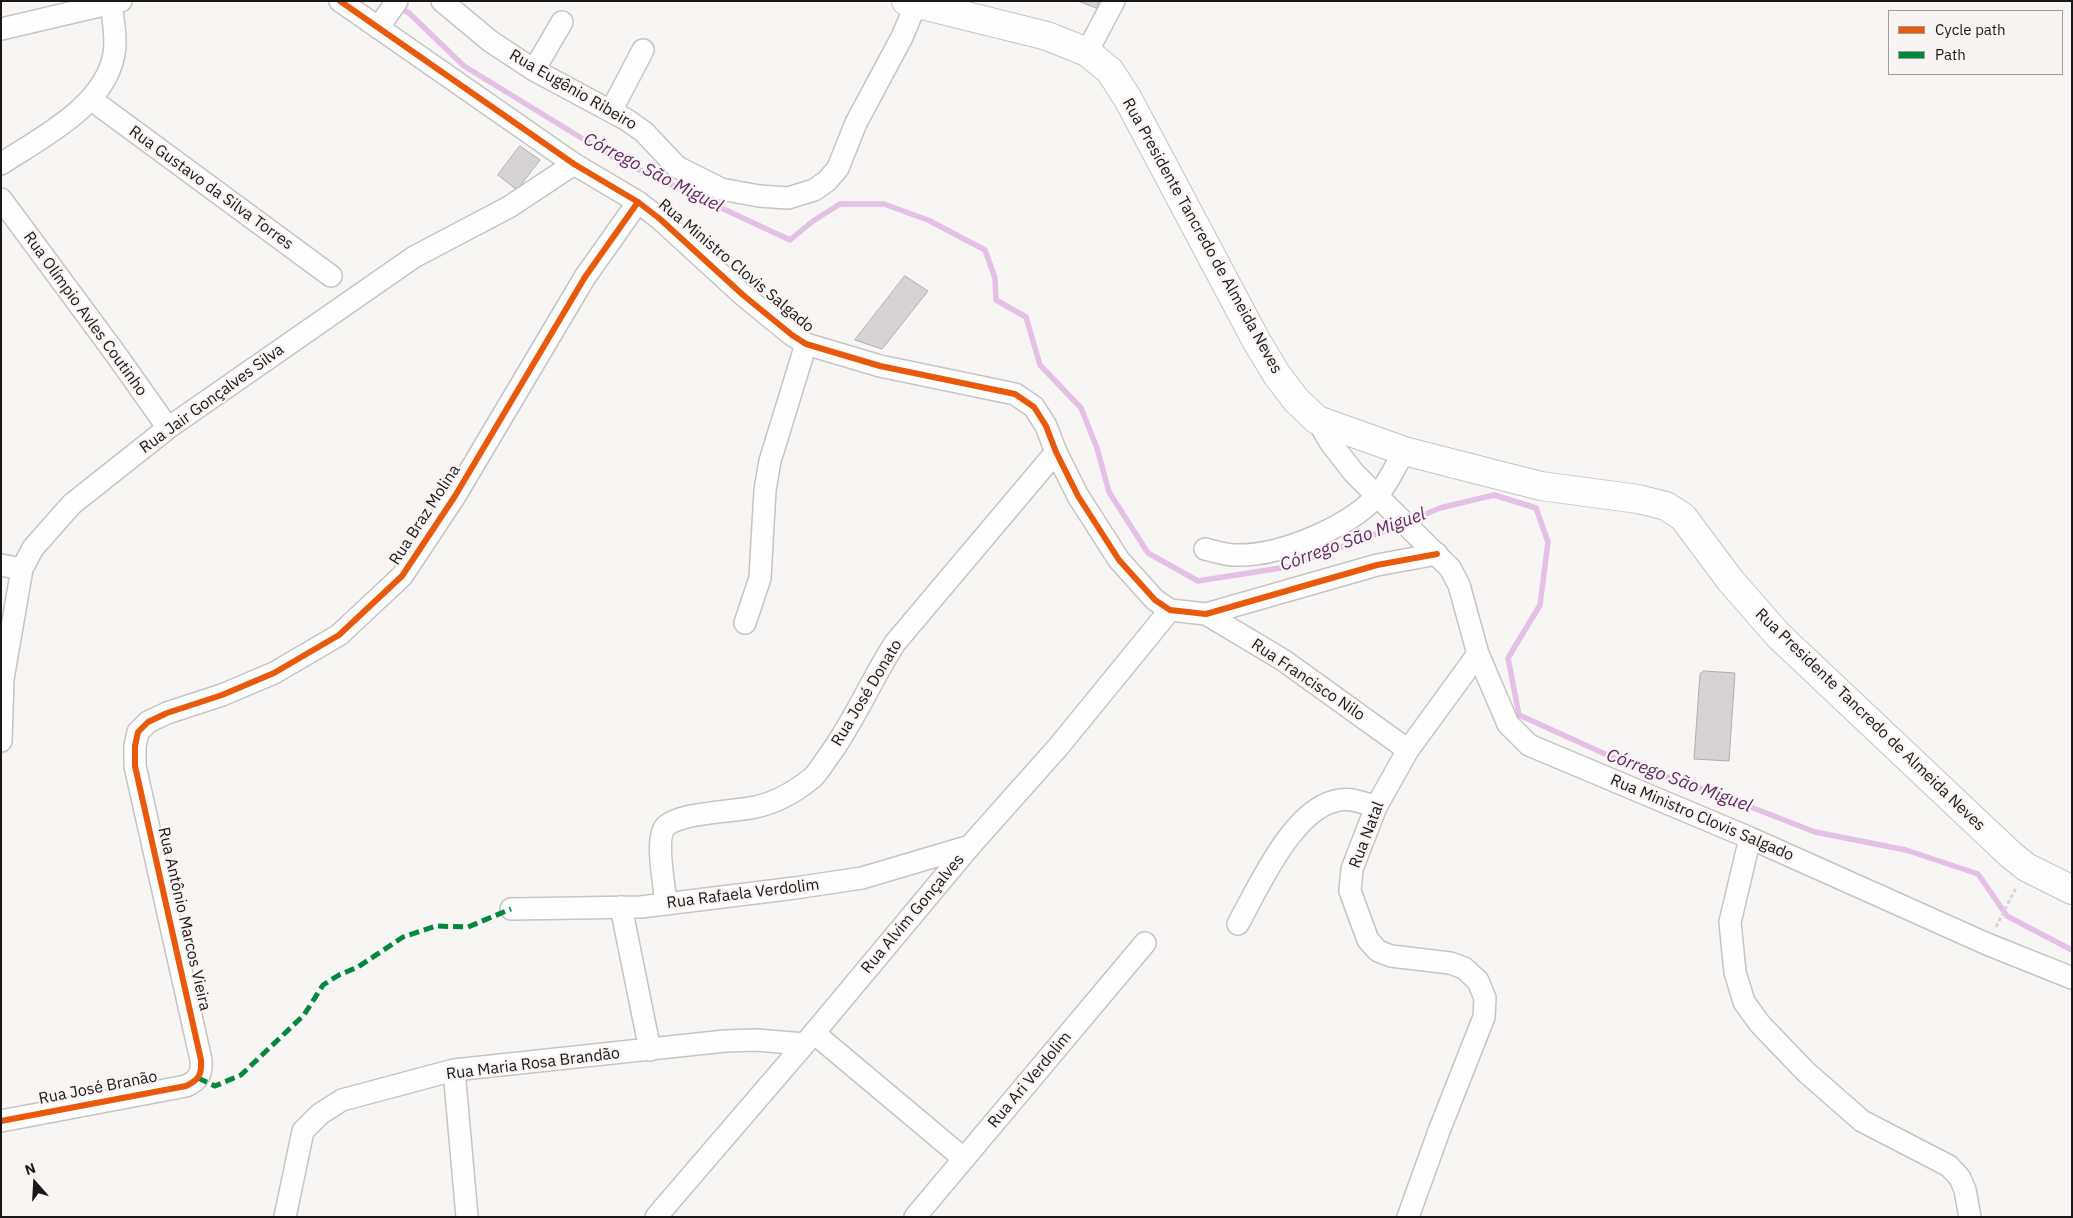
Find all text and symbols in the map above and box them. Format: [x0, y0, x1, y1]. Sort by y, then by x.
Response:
legend [1888, 10, 2063, 75]
text: Cycle path [1935, 20, 2006, 39]
text: Path [1935, 45, 1966, 64]
street label: Rua Eugênio Ribeiro [506, 46, 640, 134]
street label: Rua Presidente Tancredo de Almeida Neves [1118, 95, 1286, 377]
street label: Rua Gustavo da Silva Torres [125, 122, 297, 254]
water label: Córrego São Miguel [580, 129, 726, 217]
street label: Rua Ministro Clovis Salgado [654, 195, 818, 337]
street label: Rua Olímpio Avles Coutinho [19, 228, 151, 400]
street label: Rua Jair Gonçalves Silva [136, 340, 288, 458]
street label: Rua Braz Molina [385, 461, 465, 569]
water label: Córrego São Miguel [1277, 504, 1429, 576]
street label: Rua Presidente Tancredo de Almeida Neves [1751, 605, 1989, 835]
street label: Rua Francisco Nilo [1248, 635, 1368, 725]
street label: Rua José Donato [828, 636, 906, 750]
water label: Córrego São Miguel [1603, 745, 1755, 817]
street label: Rua Ministro Clovis Salgado [1607, 771, 1797, 865]
street label: Rua Natal [1345, 799, 1389, 871]
street label: Rua Antônio Marcos Vieira [153, 825, 215, 1013]
street label: Rua Alvim Gonçalves [857, 850, 969, 978]
street label: Rua Rafaela Verdolim [665, 875, 821, 913]
street label: Rua Ari Verdolim [984, 1028, 1076, 1132]
street label: Rua Maria Rosa Brandão [445, 1044, 621, 1084]
street label: Rua José Branão [37, 1067, 159, 1109]
north arrow [10, 1158, 60, 1208]
text: N [22, 1159, 38, 1179]

